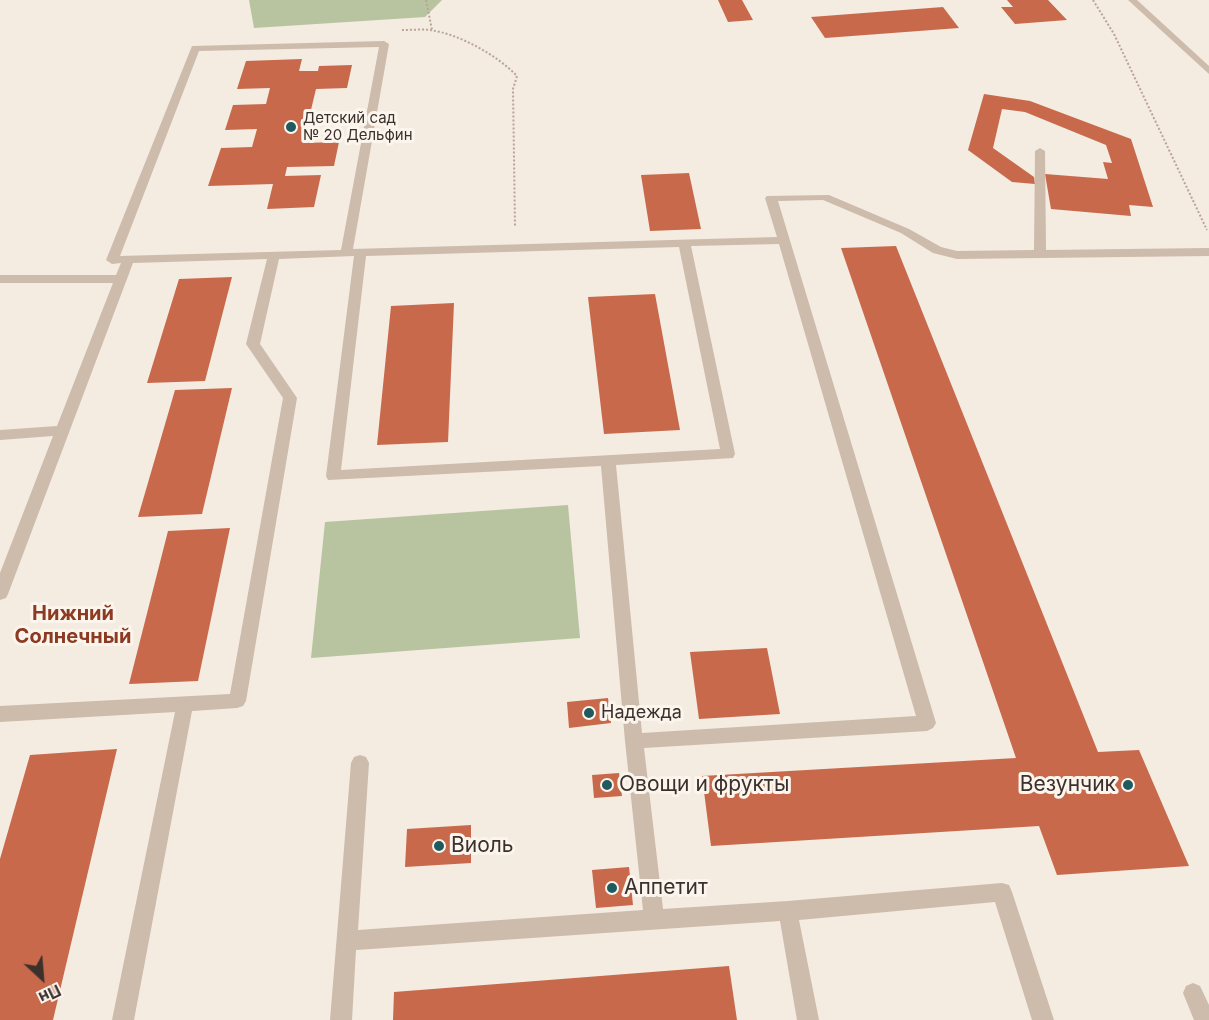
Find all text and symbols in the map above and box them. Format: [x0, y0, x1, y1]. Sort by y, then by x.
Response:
place label: Детский сад № 20 Дельфин [303, 109, 413, 144]
marker: Детский сад № 20 Дельфин [284, 120, 298, 134]
district label: Нижний Солнечный [15, 602, 131, 649]
place label: Надежда [601, 702, 682, 724]
marker: Надежда [582, 706, 596, 720]
place label: Овощи и фрукты [619, 772, 789, 798]
place label: Везунчик [1020, 772, 1116, 798]
marker: Овощи и фрукты [600, 778, 614, 792]
marker: Везунчик [1121, 778, 1135, 792]
place label: Виоль [451, 833, 514, 859]
marker: Виоль [432, 839, 446, 853]
place label: Аппетит [624, 875, 708, 901]
marker: Аппетит [605, 881, 619, 895]
north arrow [12, 948, 72, 1008]
text: Пн [36, 980, 64, 1008]

